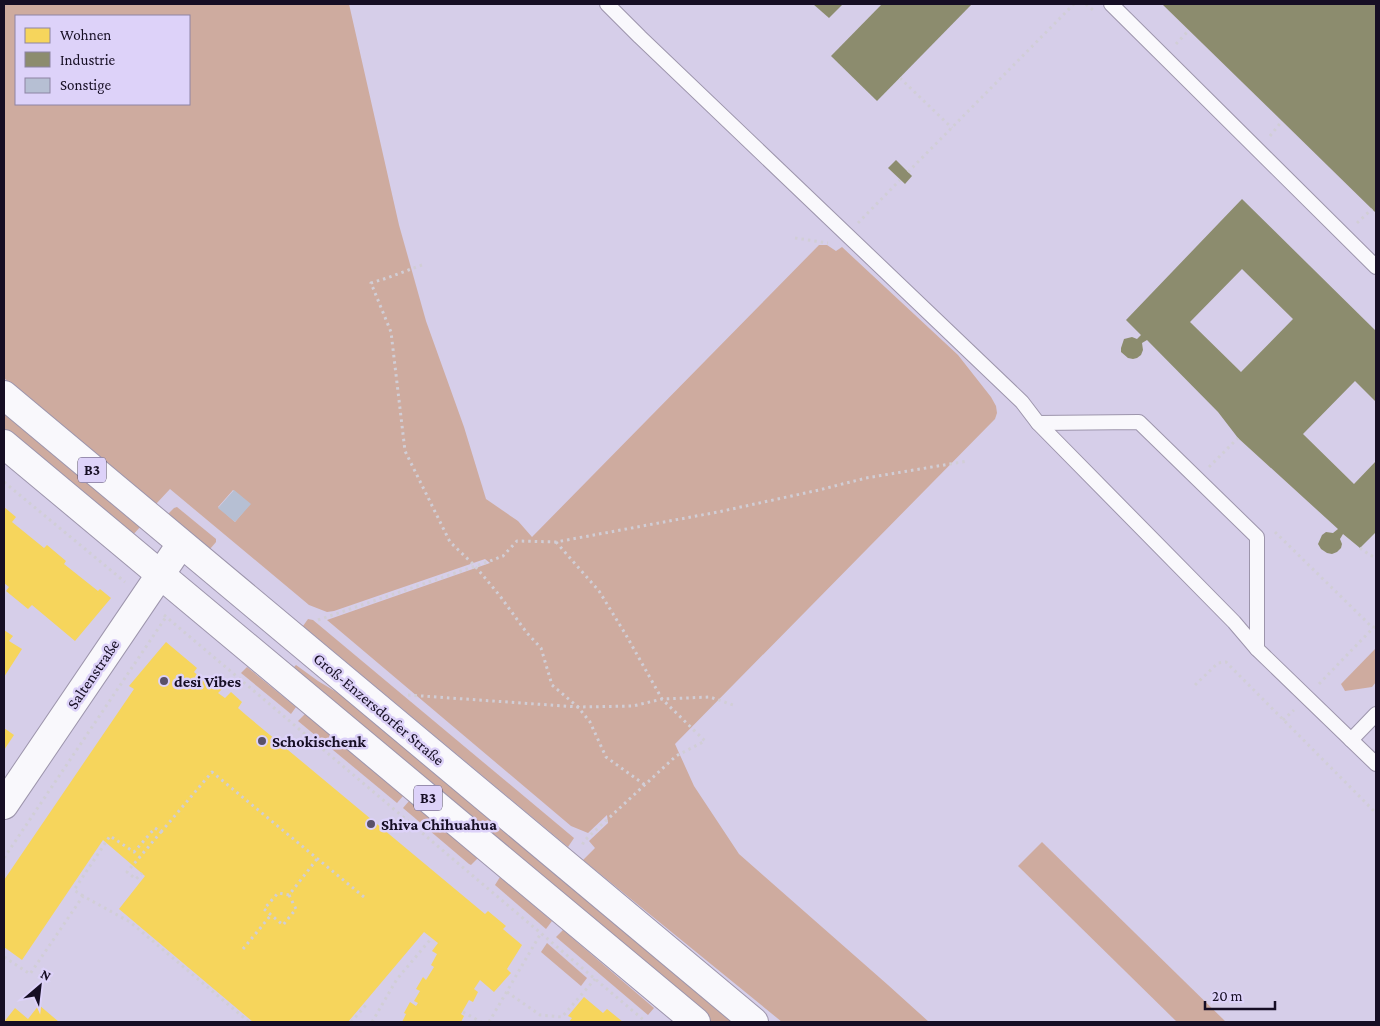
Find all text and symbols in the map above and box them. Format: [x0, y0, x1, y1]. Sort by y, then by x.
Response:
legend [15, 15, 190, 105]
text: Wohnen [60, 27, 111, 43]
text: Industrie [60, 52, 116, 68]
text: Sonstige [60, 77, 111, 94]
road number: B3 [78, 458, 106, 482]
street label: Saltenstraße [64, 636, 122, 712]
street label: Groß-Enzersdorfer Straße [310, 649, 448, 769]
place label: desi Vibes [174, 673, 241, 690]
marker: desi Vibes [158, 675, 170, 687]
place label: Schokischenk [272, 733, 366, 750]
marker: Schokischenk [256, 735, 268, 747]
road number: B3 [414, 786, 442, 810]
place label: Shiva Chihuahua [381, 816, 497, 833]
marker: Shiva Chihuahua [365, 818, 377, 830]
north arrow [15, 961, 65, 1011]
text: N [38, 965, 54, 984]
scale bar [1205, 978, 1275, 1010]
text: 20 m [1212, 988, 1243, 1004]

